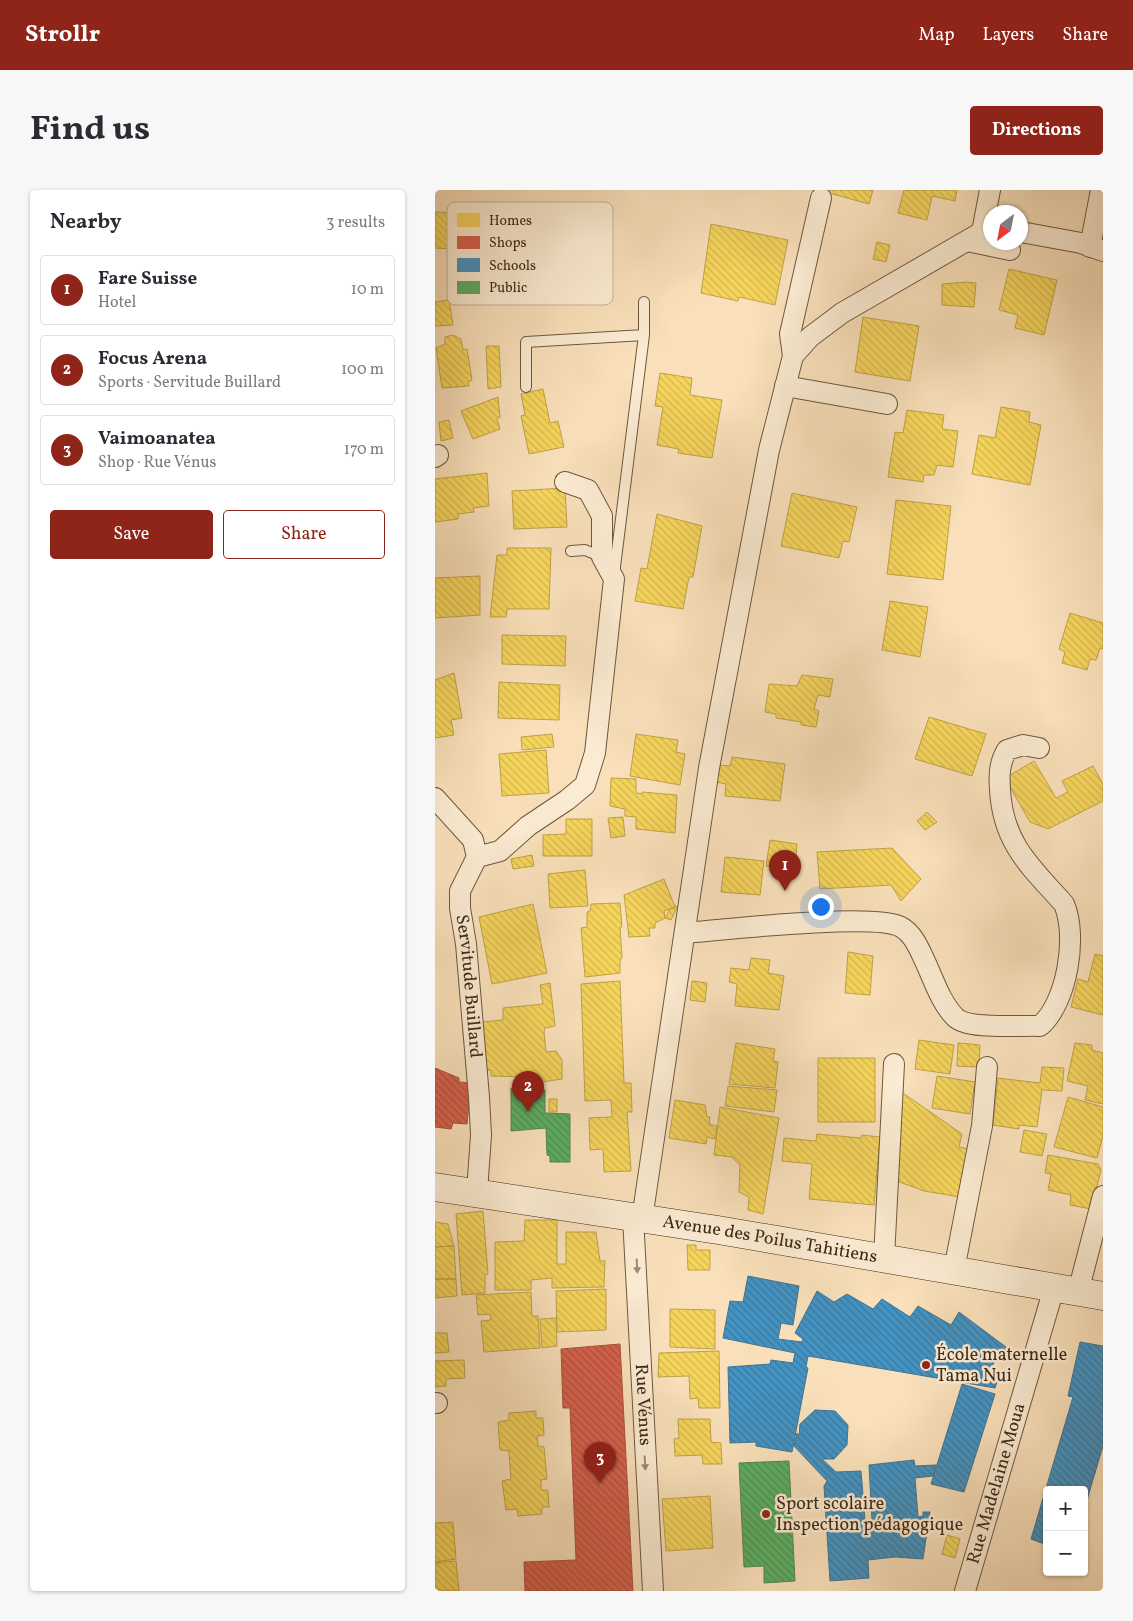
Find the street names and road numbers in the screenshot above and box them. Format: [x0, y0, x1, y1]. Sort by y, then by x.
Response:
street label: Servitude Buillard [449, 913, 488, 1059]
street label: Avenue des Poilus Tahitiens [661, 1209, 879, 1270]
street label: Rue Vénus [628, 1363, 658, 1446]
street label: Rue Madelaine Moua [961, 1400, 1032, 1567]

